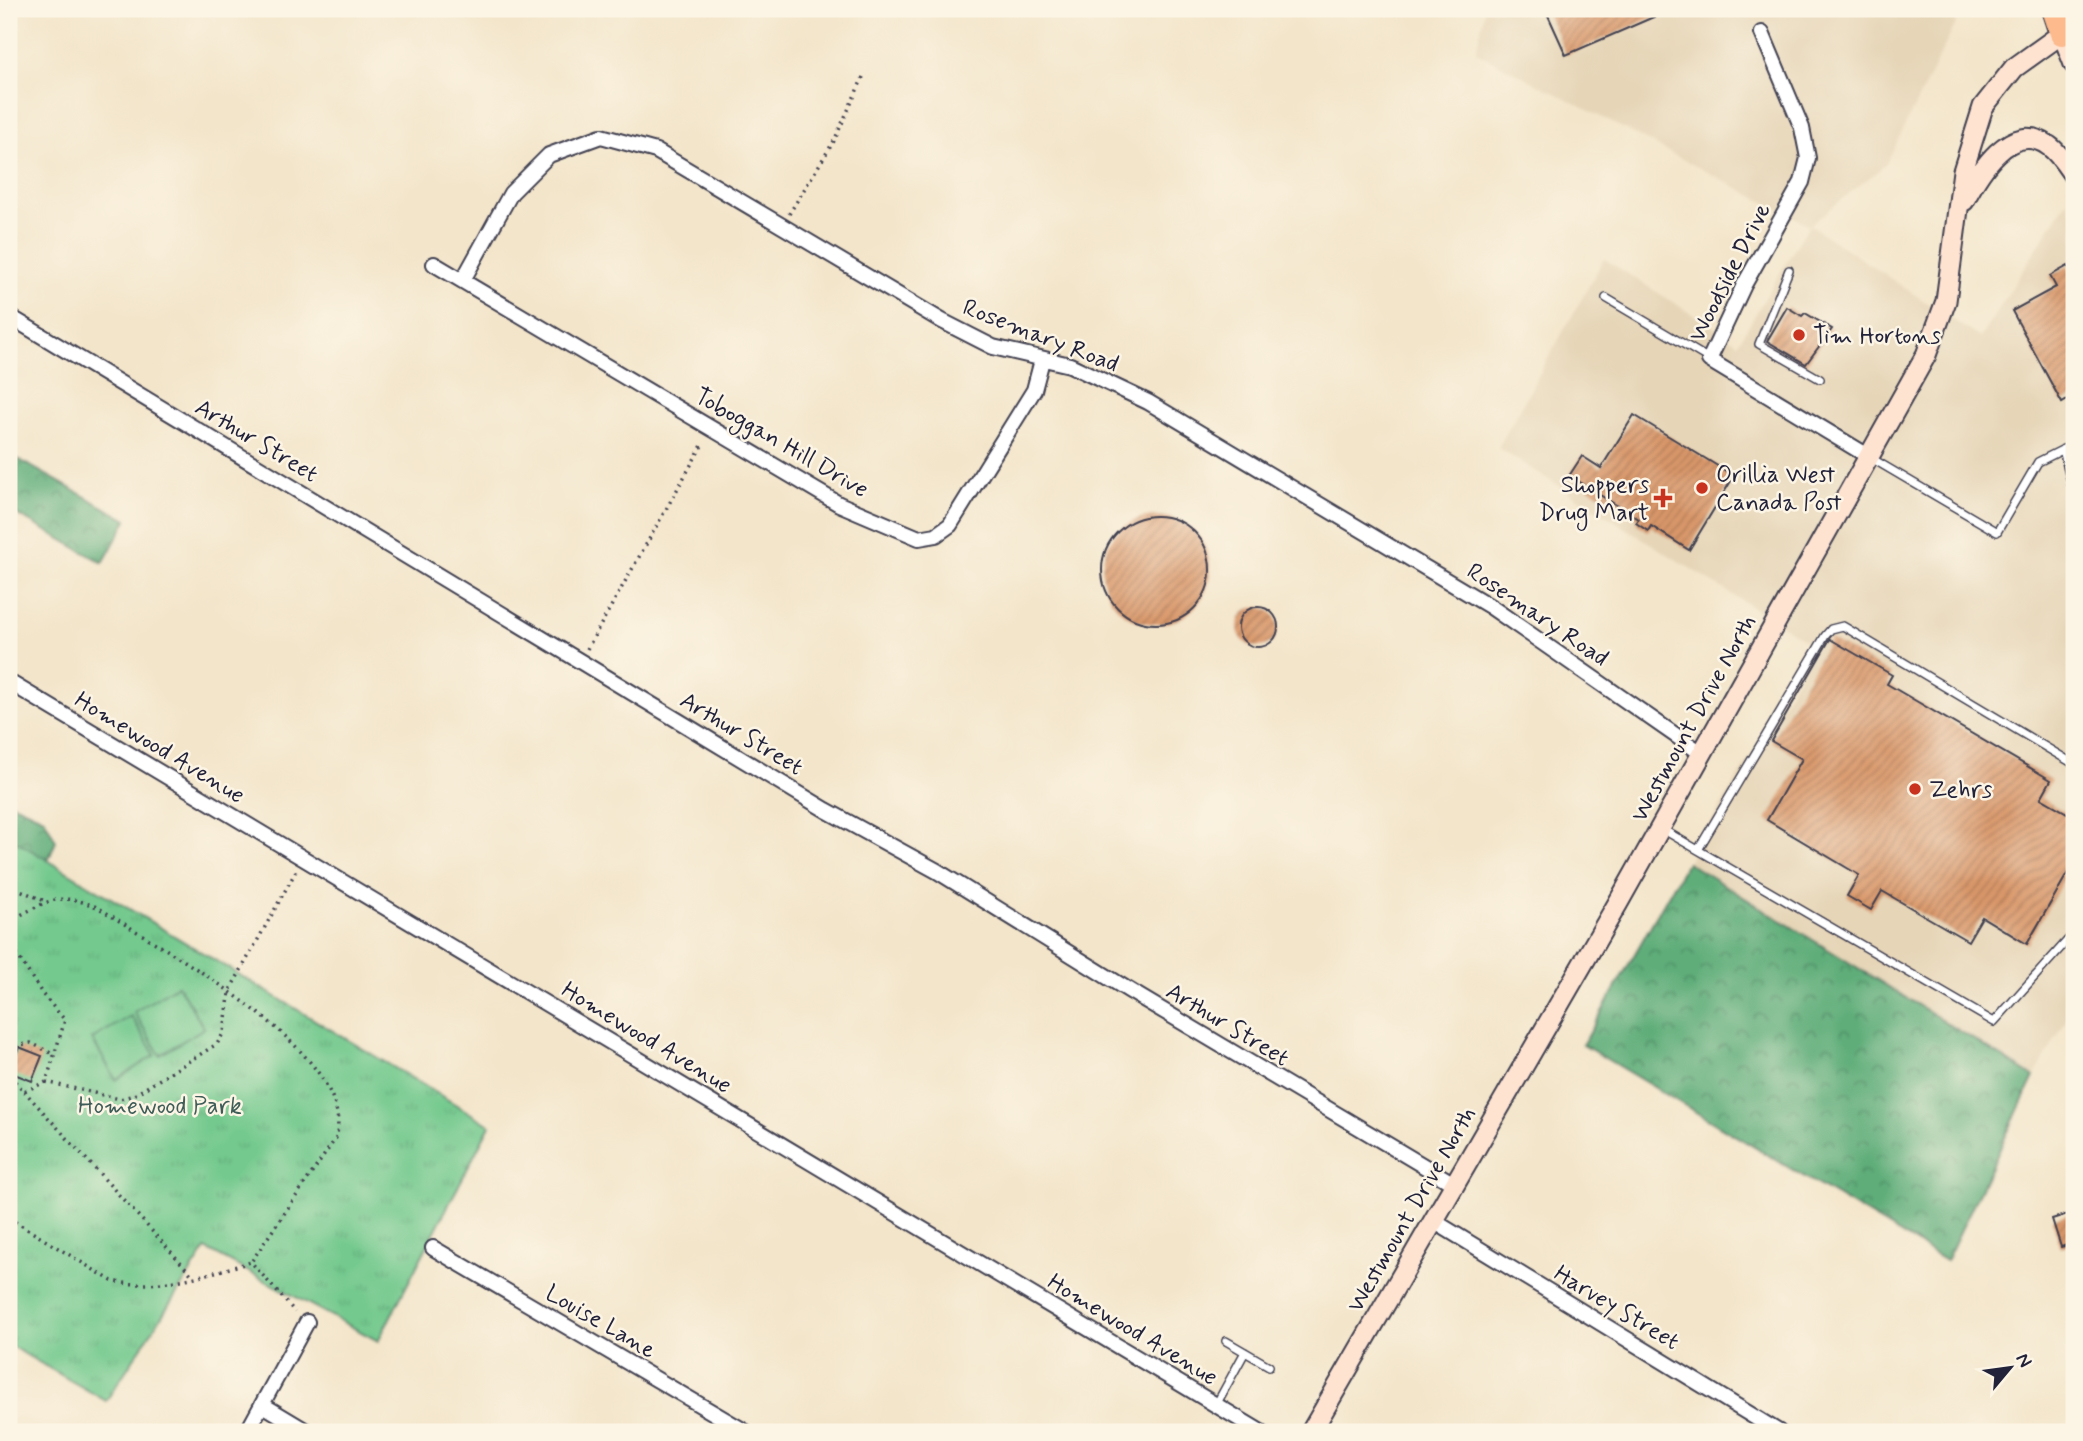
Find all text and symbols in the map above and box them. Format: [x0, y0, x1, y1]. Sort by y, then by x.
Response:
street label: Woodside Drive [1682, 198, 1779, 347]
street label: Rosemary Road [958, 292, 1123, 380]
place label: Tim Hortons [1813, 321, 1941, 352]
marker: Tim Hortons [1791, 327, 1807, 343]
street label: Toboggan Hill Drive [688, 381, 874, 507]
street label: Arthur Street [189, 392, 324, 490]
place label: Orillia West Canada Post [1716, 460, 1842, 519]
place label: Shoppers Drug Mart [1539, 470, 1649, 531]
marker: Orillia West Canada Post [1694, 480, 1710, 496]
marker: Shoppers Drug Mart [1655, 490, 1671, 506]
street label: Rosemary Road [1460, 556, 1614, 674]
street label: Westmount Drive North [1624, 610, 1764, 828]
street label: Homewood Avenue [68, 685, 250, 811]
street label: Arthur Street [674, 685, 809, 783]
place label: Zehrs [1929, 775, 1993, 806]
marker: Zehrs [1907, 781, 1923, 797]
street label: Homewood Avenue [555, 975, 737, 1101]
street label: Arthur Street [1160, 976, 1295, 1074]
park label: Homewood Park [78, 1091, 242, 1122]
street label: Westmount Drive North [1341, 1101, 1484, 1318]
street label: Harvey Street [1548, 1259, 1685, 1358]
street label: Homewood Avenue [1041, 1267, 1223, 1393]
street label: Louise Lane [539, 1278, 661, 1366]
north arrow [1974, 1332, 2044, 1402]
text: N [2010, 1349, 2038, 1372]

